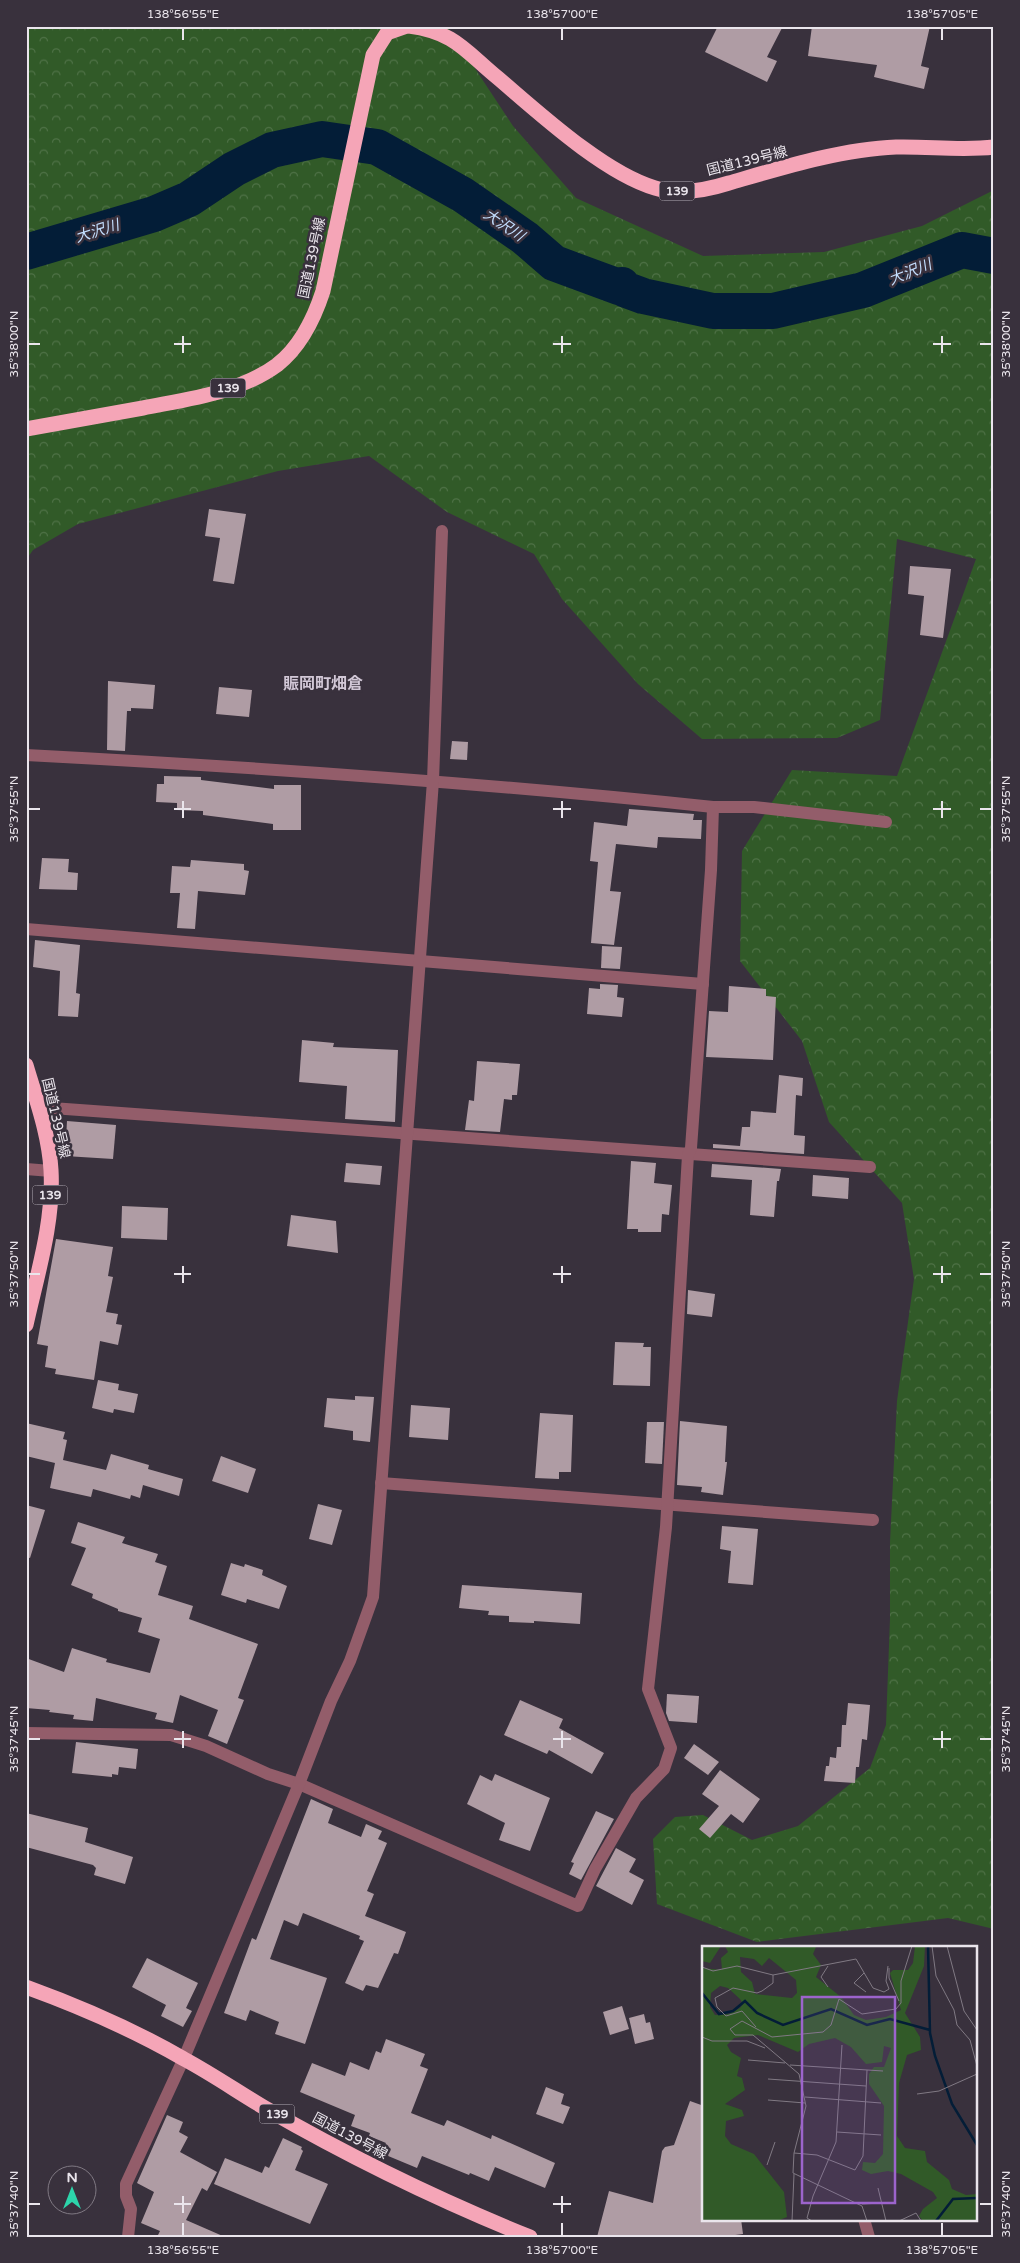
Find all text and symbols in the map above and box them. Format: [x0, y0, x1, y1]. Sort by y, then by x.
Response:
text: 138°56'55"E [147, 7, 220, 21]
text: 138°57'00"E [526, 7, 599, 21]
text: 138°57'05"E [906, 7, 979, 21]
street label: 国道139号線 [705, 143, 789, 179]
road number: 139 [660, 182, 694, 200]
water label: 大沢川 [480, 205, 529, 246]
water label: 大沢川 [73, 215, 123, 246]
street label: 国道139号線 [295, 216, 329, 300]
water label: 大沢川 [886, 254, 936, 289]
text: 35°38'00"N [7, 311, 21, 377]
text: 35°38'00"N [999, 311, 1013, 377]
road number: 139 [210, 378, 246, 398]
district label: 賑岡町畑倉 [283, 674, 363, 694]
text: 35°37'55"N [7, 776, 21, 842]
text: 35°37'55"N [999, 776, 1013, 842]
street label: 国道139号線 [38, 1076, 74, 1160]
road number: 139 [32, 1186, 68, 1204]
text: 35°37'50"N [7, 1241, 21, 1307]
text: 35°37'50"N [999, 1241, 1013, 1307]
text: 35°37'45"N [7, 1706, 21, 1772]
text: 35°37'45"N [999, 1706, 1013, 1772]
inset map [702, 1946, 978, 2220]
road number: 139 [260, 2104, 294, 2124]
street label: 国道139号線 [310, 2109, 390, 2163]
north arrow [48, 2166, 98, 2216]
text: N [66, 2169, 78, 2186]
text: 35°37'40"N [7, 2171, 21, 2237]
text: 35°37'40"N [999, 2171, 1013, 2237]
text: 138°56'55"E [147, 2243, 220, 2257]
text: 138°57'00"E [526, 2243, 599, 2257]
text: 138°57'05"E [906, 2243, 979, 2257]

